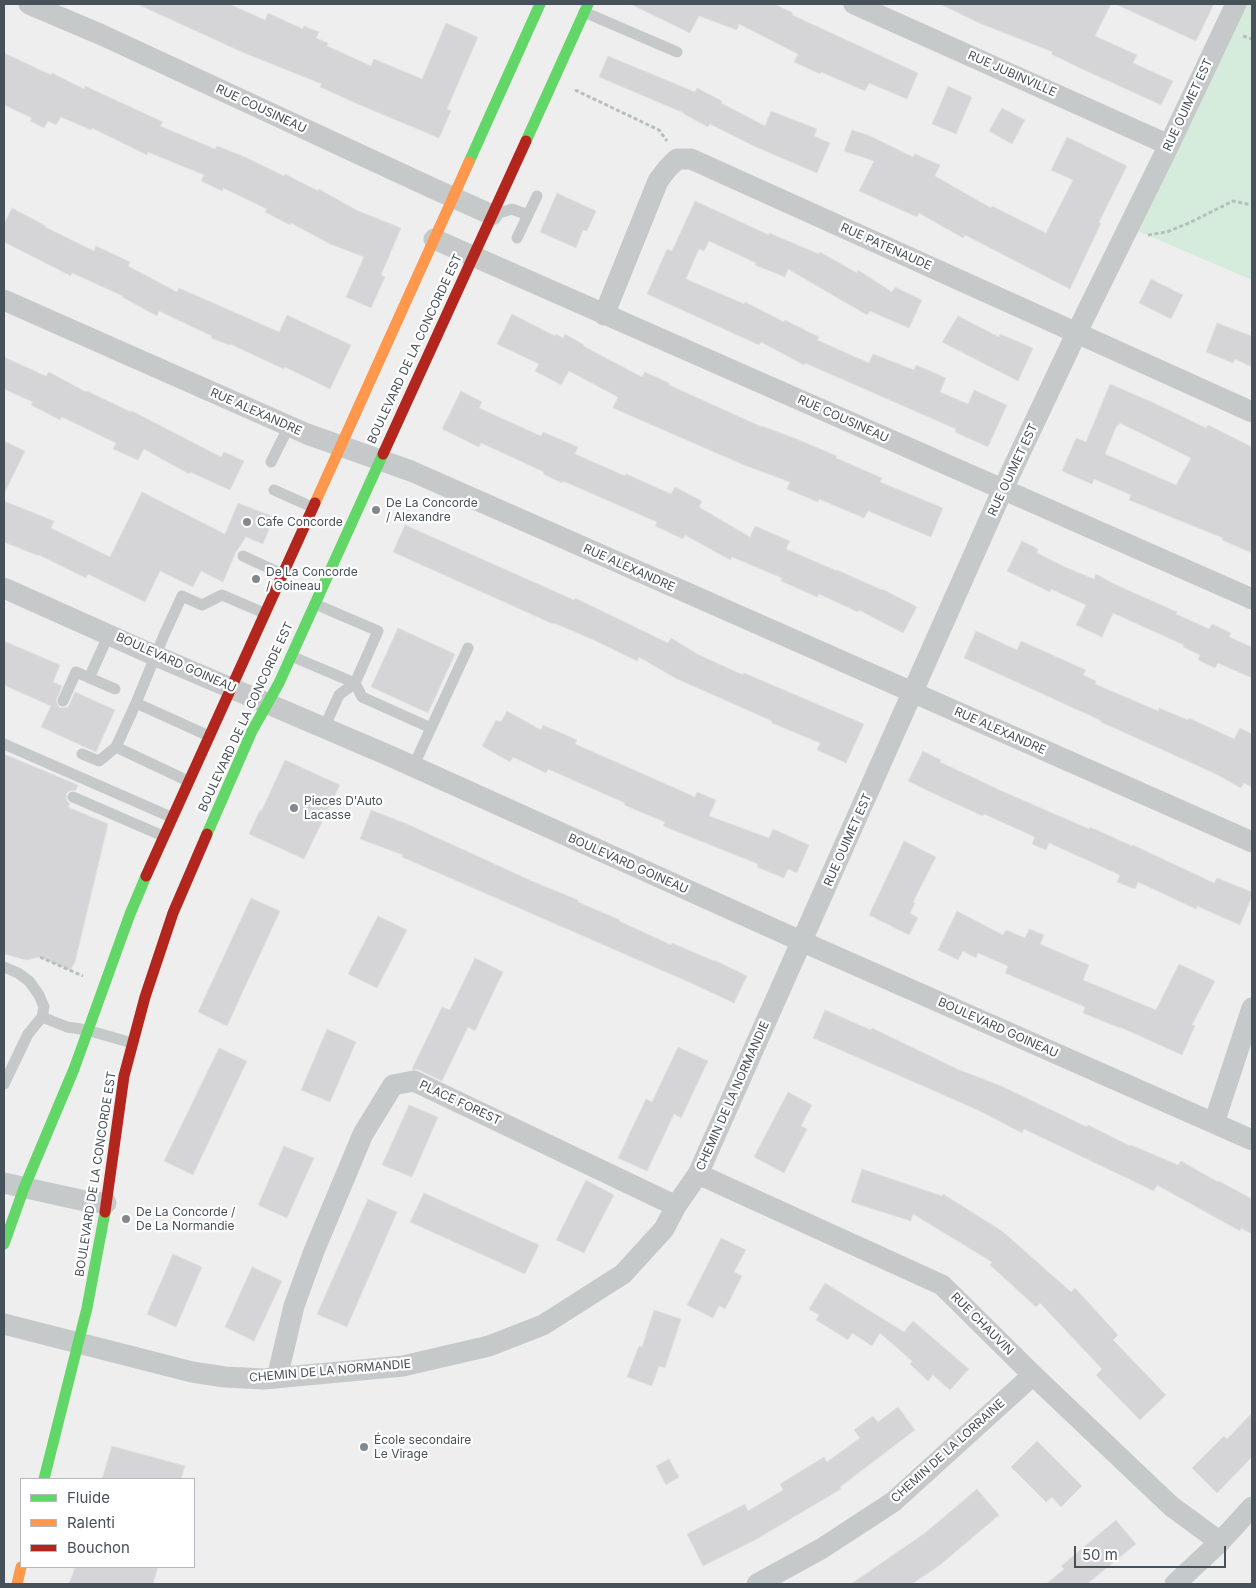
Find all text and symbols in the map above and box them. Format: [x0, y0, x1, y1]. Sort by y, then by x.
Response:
street label: RUE JUBINVILLE [965, 48, 1059, 100]
street label: RUE OUIMET EST [1160, 56, 1216, 154]
street label: RUE COUSINEAU [213, 82, 309, 136]
street label: RUE PATENAUDE [838, 220, 934, 274]
street label: BOULEVARD DE LA CONCORDE EST [365, 252, 465, 446]
street label: RUE ALEXANDRE [208, 385, 304, 439]
street label: RUE COUSINEAU [795, 392, 891, 446]
street label: RUE OUIMET EST [985, 421, 1041, 519]
place label: De La Concorde / Alexandre [386, 496, 478, 524]
marker: De La Concorde / Alexandre [370, 504, 382, 516]
place label: Cafe Concorde [257, 515, 343, 529]
marker: Cafe Concorde [241, 516, 253, 528]
street label: RUE ALEXANDRE [581, 541, 677, 595]
place label: De La Concorde / Goineau [266, 565, 358, 593]
marker: De La Concorde / Goineau [250, 573, 262, 585]
street label: BOULEVARD DE LA CONCORDE EST [196, 620, 296, 814]
street label: BOULEVARD GOINEAU [114, 630, 238, 696]
street label: RUE ALEXANDRE [952, 704, 1048, 758]
street label: RUE OUIMET EST [821, 791, 875, 889]
place label: Pieces D'Auto Lacasse [304, 794, 383, 822]
marker: Pieces D'Auto Lacasse [288, 802, 300, 814]
street label: BOULEVARD GOINEAU [566, 831, 690, 897]
street label: BOULEVARD GOINEAU [936, 995, 1060, 1061]
street label: CHEMIN DE LA NORMANDIE [693, 1019, 773, 1173]
street label: BOULEVARD DE LA CONCORDE EST [73, 1070, 119, 1278]
street label: PLACE FOREST [417, 1078, 503, 1128]
place label: De La Concorde / De La Normandie [136, 1205, 235, 1233]
marker: De La Concorde / De La Normandie [120, 1213, 132, 1225]
street label: RUE CHAUVIN [948, 1290, 1016, 1358]
street label: CHEMIN DE LA NORMANDIE [249, 1357, 411, 1385]
street label: CHEMIN DE LA LORRAINE [888, 1396, 1008, 1506]
place label: École secondaire Le Virage [374, 1433, 471, 1461]
marker: École secondaire Le Virage [358, 1441, 370, 1453]
legend [20, 1478, 195, 1568]
text: Fluide [67, 1488, 110, 1507]
text: Ralenti [67, 1513, 115, 1532]
scale bar [1076, 1536, 1228, 1568]
text: Bouchon [67, 1538, 130, 1557]
text: 50 m [1082, 1545, 1118, 1564]

